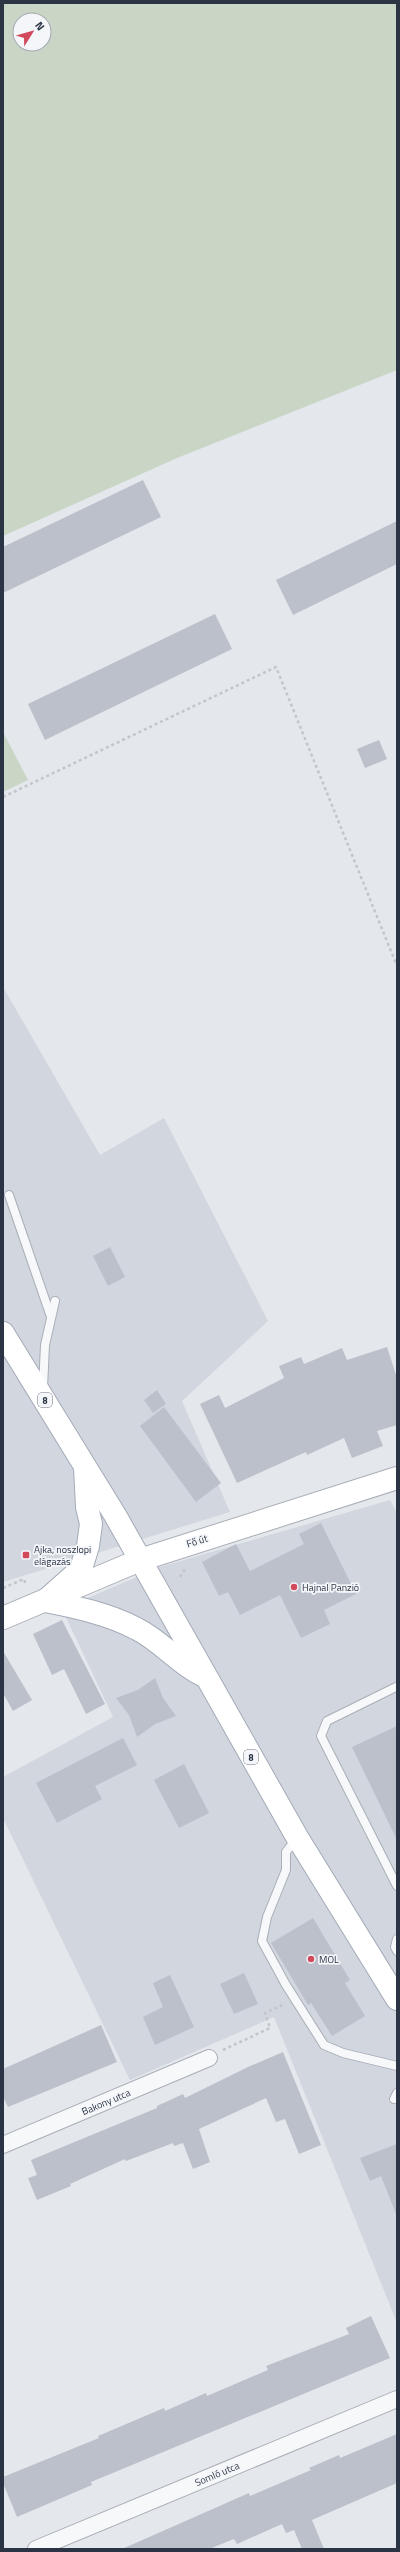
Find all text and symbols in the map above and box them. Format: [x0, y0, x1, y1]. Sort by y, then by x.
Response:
north arrow [12, 12, 52, 52]
text: N [31, 18, 49, 34]
road number: 8 [38, 1393, 52, 1407]
street label: Fő út [185, 1531, 210, 1551]
place label: Ajka, noszlopi elágazás [34, 1542, 91, 1569]
marker: Ajka, noszlopi elágazás [21, 1550, 31, 1560]
place label: Hajnal Panzió [302, 1580, 359, 1595]
marker: Hajnal Panzió [289, 1582, 299, 1592]
road number: 8 [244, 1750, 258, 1764]
place label: MOL [319, 1952, 339, 1967]
marker: MOL [306, 1954, 316, 1964]
street label: Bakony utca [79, 2085, 133, 2119]
street label: Somló utca [192, 2458, 242, 2490]

